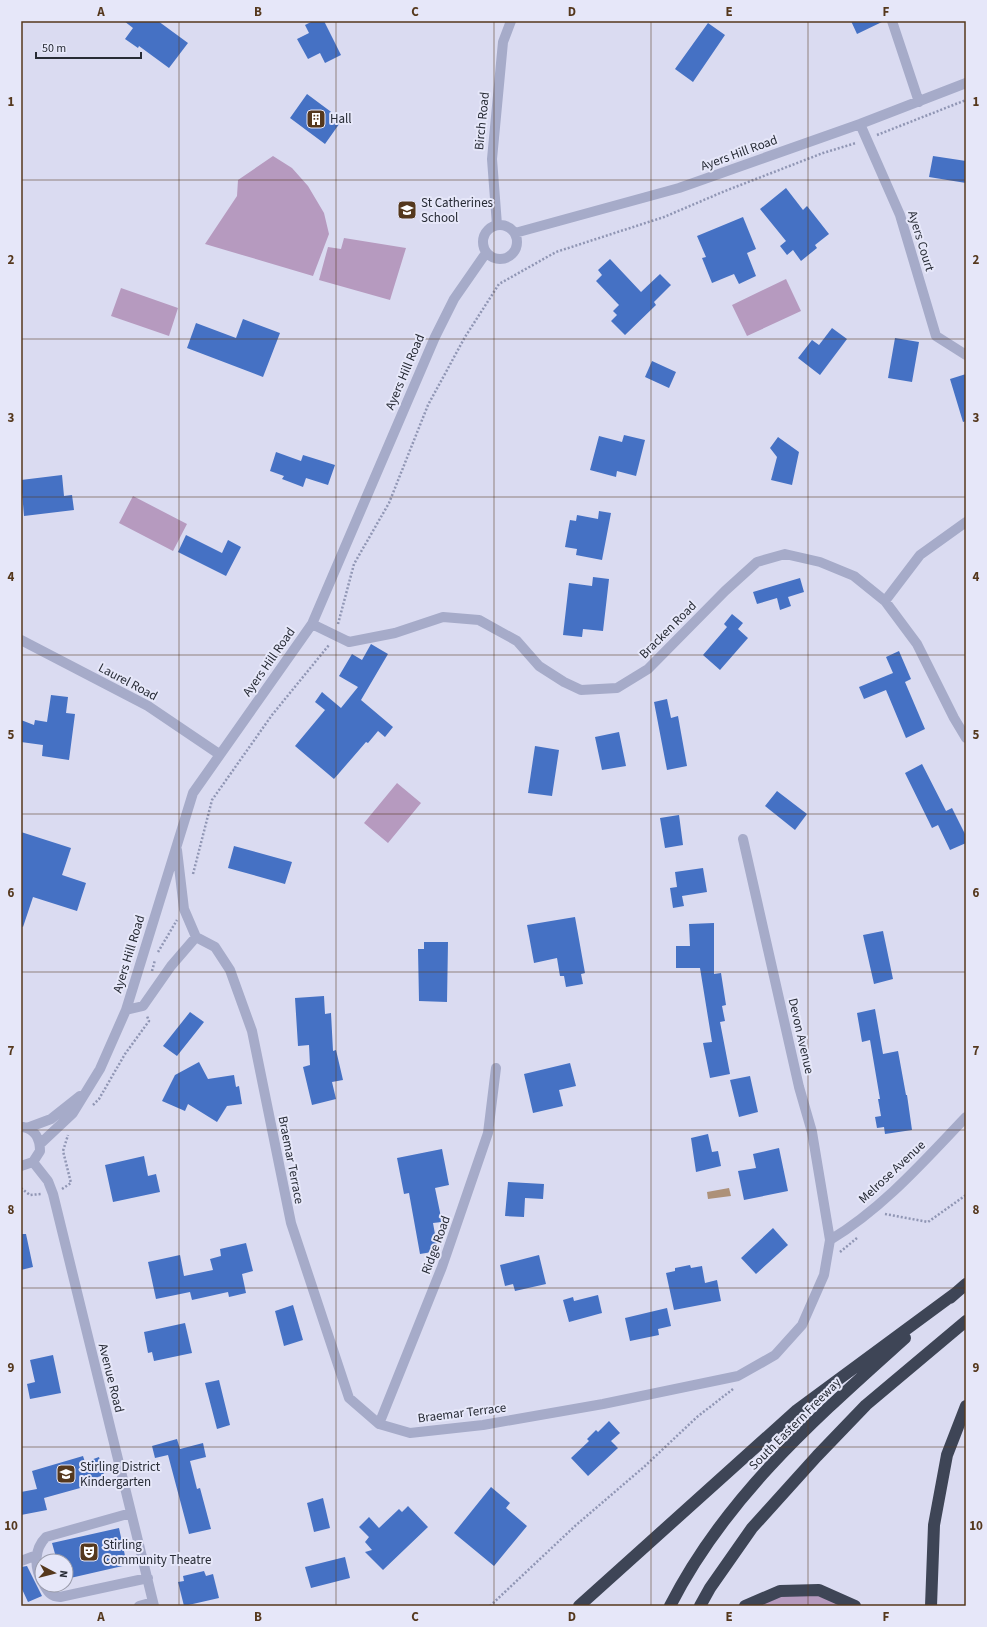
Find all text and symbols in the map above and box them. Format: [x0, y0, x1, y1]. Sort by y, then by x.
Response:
text: A [96, 3, 105, 21]
text: B [254, 3, 262, 21]
text: C [411, 3, 419, 21]
text: D [568, 3, 576, 21]
text: E [725, 3, 733, 21]
text: F [883, 3, 890, 21]
scale bar [36, 34, 141, 60]
text: 50 m [42, 40, 66, 57]
street label: Birch Road [470, 91, 494, 151]
text: 1 [8, 93, 15, 111]
text: 1 [973, 93, 980, 111]
building icon: Hall [305, 108, 327, 130]
place label: Hall [330, 110, 352, 128]
street label: Ayers Hill Road [698, 131, 780, 175]
place label: St Catherines School [421, 194, 494, 227]
school or university icon: St Catherines School [396, 199, 418, 221]
street label: Ayers Court [903, 209, 939, 274]
text: 2 [8, 251, 15, 269]
text: 2 [973, 251, 980, 269]
street label: Ayers Hill Road [381, 331, 429, 413]
text: 3 [8, 409, 15, 427]
text: 3 [973, 409, 980, 427]
text: 4 [8, 568, 15, 586]
text: 4 [973, 568, 980, 586]
street label: Bracken Road [635, 597, 701, 663]
street label: Ayers Hill Road [238, 624, 300, 700]
street label: Laurel Road [95, 659, 161, 705]
text: 5 [8, 726, 15, 744]
text: 5 [973, 726, 980, 744]
text: 6 [8, 884, 15, 902]
text: 6 [973, 884, 980, 902]
street label: Ayers Hill Road [109, 913, 149, 995]
street label: Devon Avenue [784, 996, 818, 1076]
text: 7 [8, 1042, 15, 1060]
text: 7 [973, 1042, 980, 1060]
street label: Braemar Terrace [274, 1114, 308, 1206]
street label: Melrose Avenue [855, 1136, 929, 1208]
text: 8 [8, 1201, 15, 1219]
text: 8 [973, 1201, 980, 1219]
street label: Ridge Road [417, 1213, 455, 1277]
street label: Avenue Road [94, 1342, 128, 1414]
text: 9 [8, 1359, 15, 1377]
text: 9 [973, 1359, 980, 1377]
street label: South Eastern Freeway [745, 1374, 845, 1474]
street label: Braemar Terrace [417, 1399, 507, 1427]
place label: Stirling District Kindergarten [80, 1458, 161, 1491]
school or university icon: Stirling District Kindergarten [55, 1463, 77, 1485]
text: 10 [4, 1517, 18, 1535]
text: 10 [969, 1517, 983, 1535]
place label: Stirling Community Theatre [103, 1536, 211, 1569]
theatre icon: Stirling Community Theatre [78, 1541, 100, 1563]
north arrow [34, 1553, 74, 1593]
text: N [56, 1570, 71, 1579]
text: A [96, 1608, 105, 1626]
text: B [254, 1608, 262, 1626]
text: C [411, 1608, 419, 1626]
text: D [568, 1608, 576, 1626]
text: E [725, 1608, 733, 1626]
text: F [883, 1608, 890, 1626]

